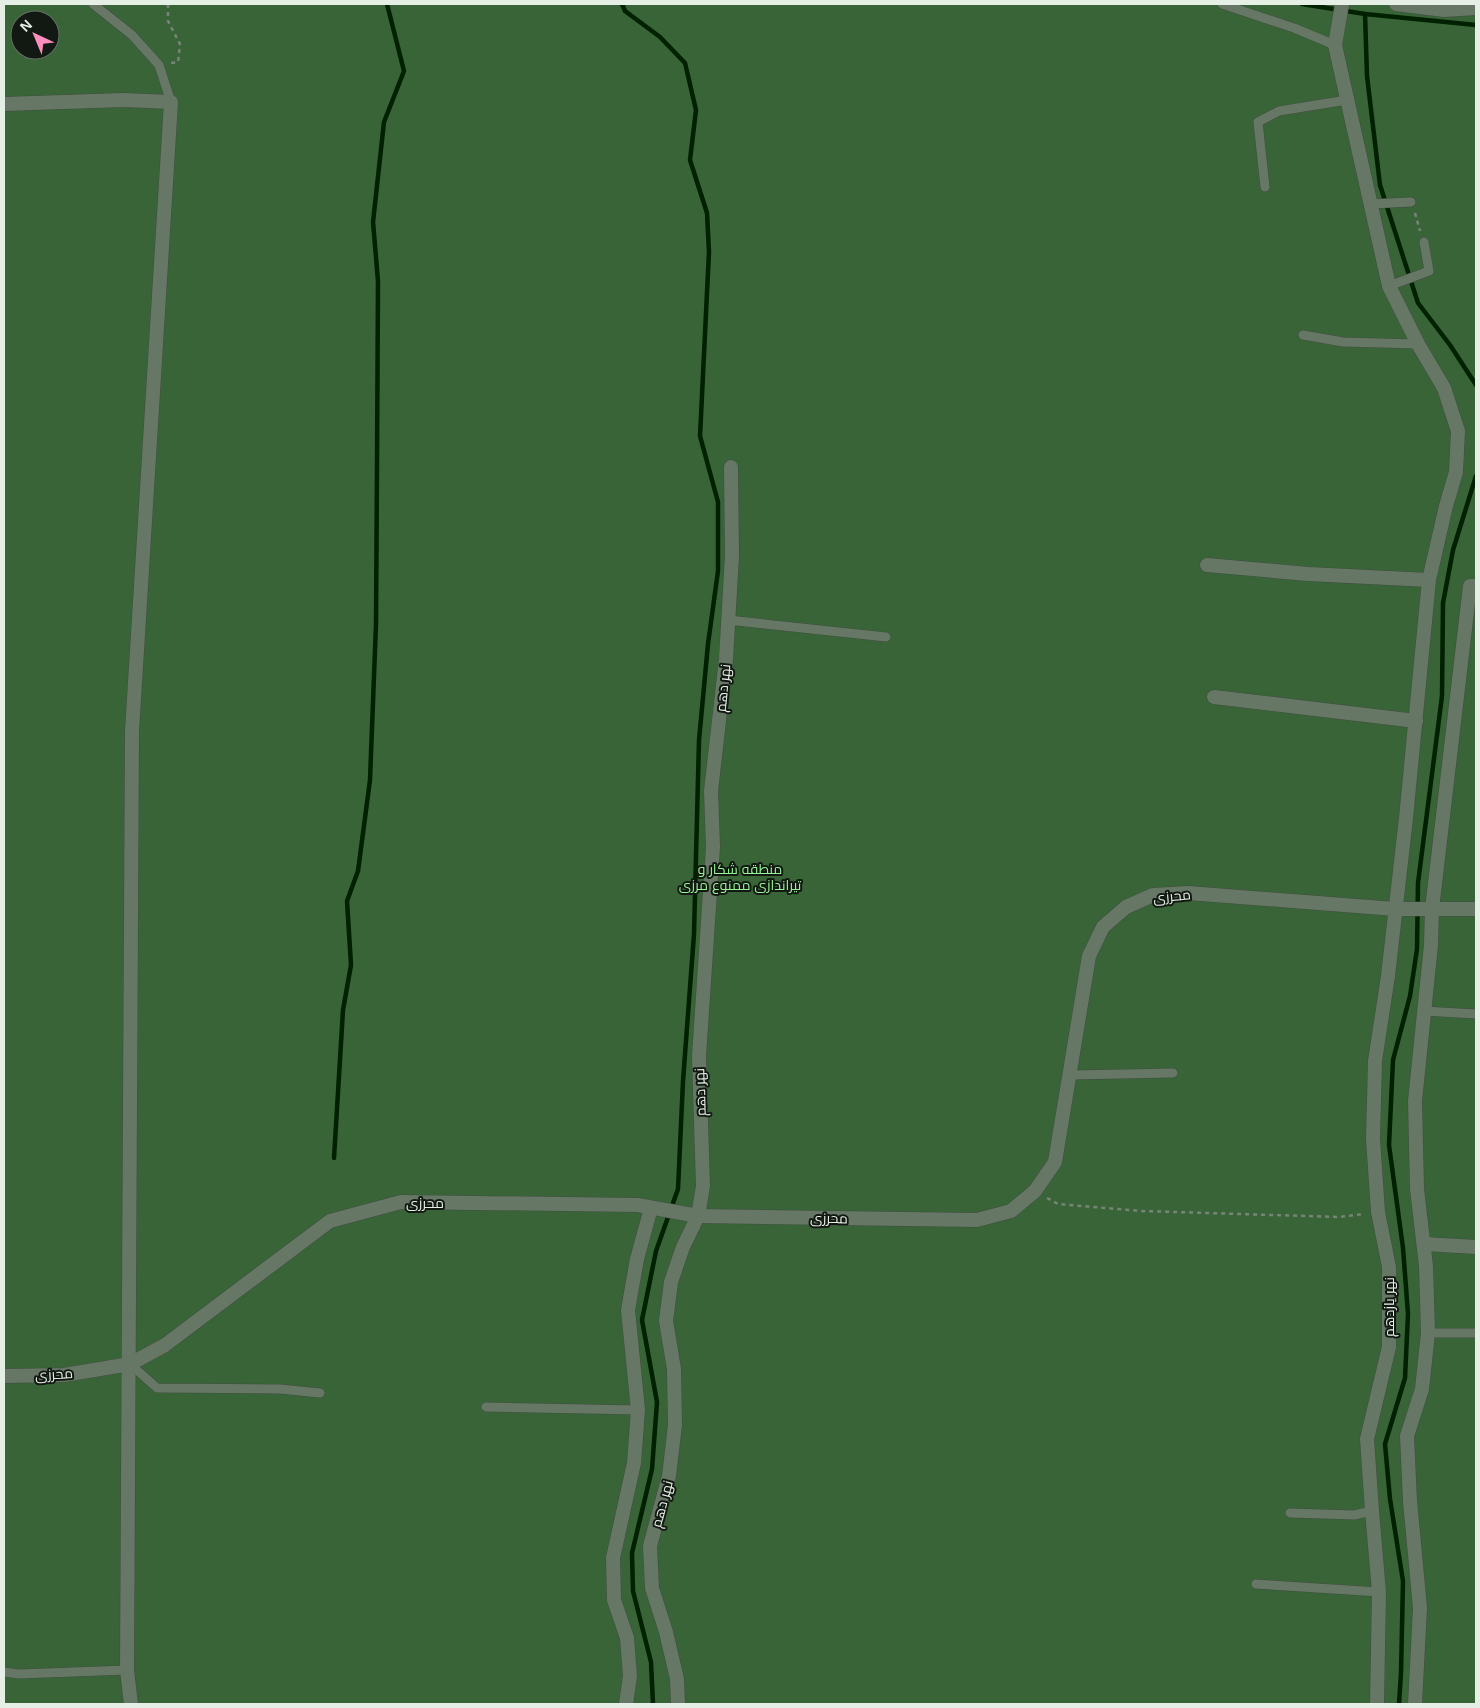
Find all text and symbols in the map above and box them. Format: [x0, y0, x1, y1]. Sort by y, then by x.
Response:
north arrow [10, 10, 60, 60]
text: N [17, 16, 35, 35]
street label: نهر دهم [713, 663, 735, 713]
park label: منطقه شکار و تیراندازی ممنوع مرزی [679, 861, 802, 894]
street label: محرزی [1152, 886, 1192, 906]
street label: نهر دهم [691, 1068, 711, 1116]
street label: محرزی [406, 1195, 444, 1211]
street label: محرزی [810, 1210, 848, 1226]
street label: نهر یازدهم [1381, 1277, 1399, 1337]
street label: محرزی [35, 1365, 73, 1383]
street label: نهر دهم [648, 1479, 678, 1530]

